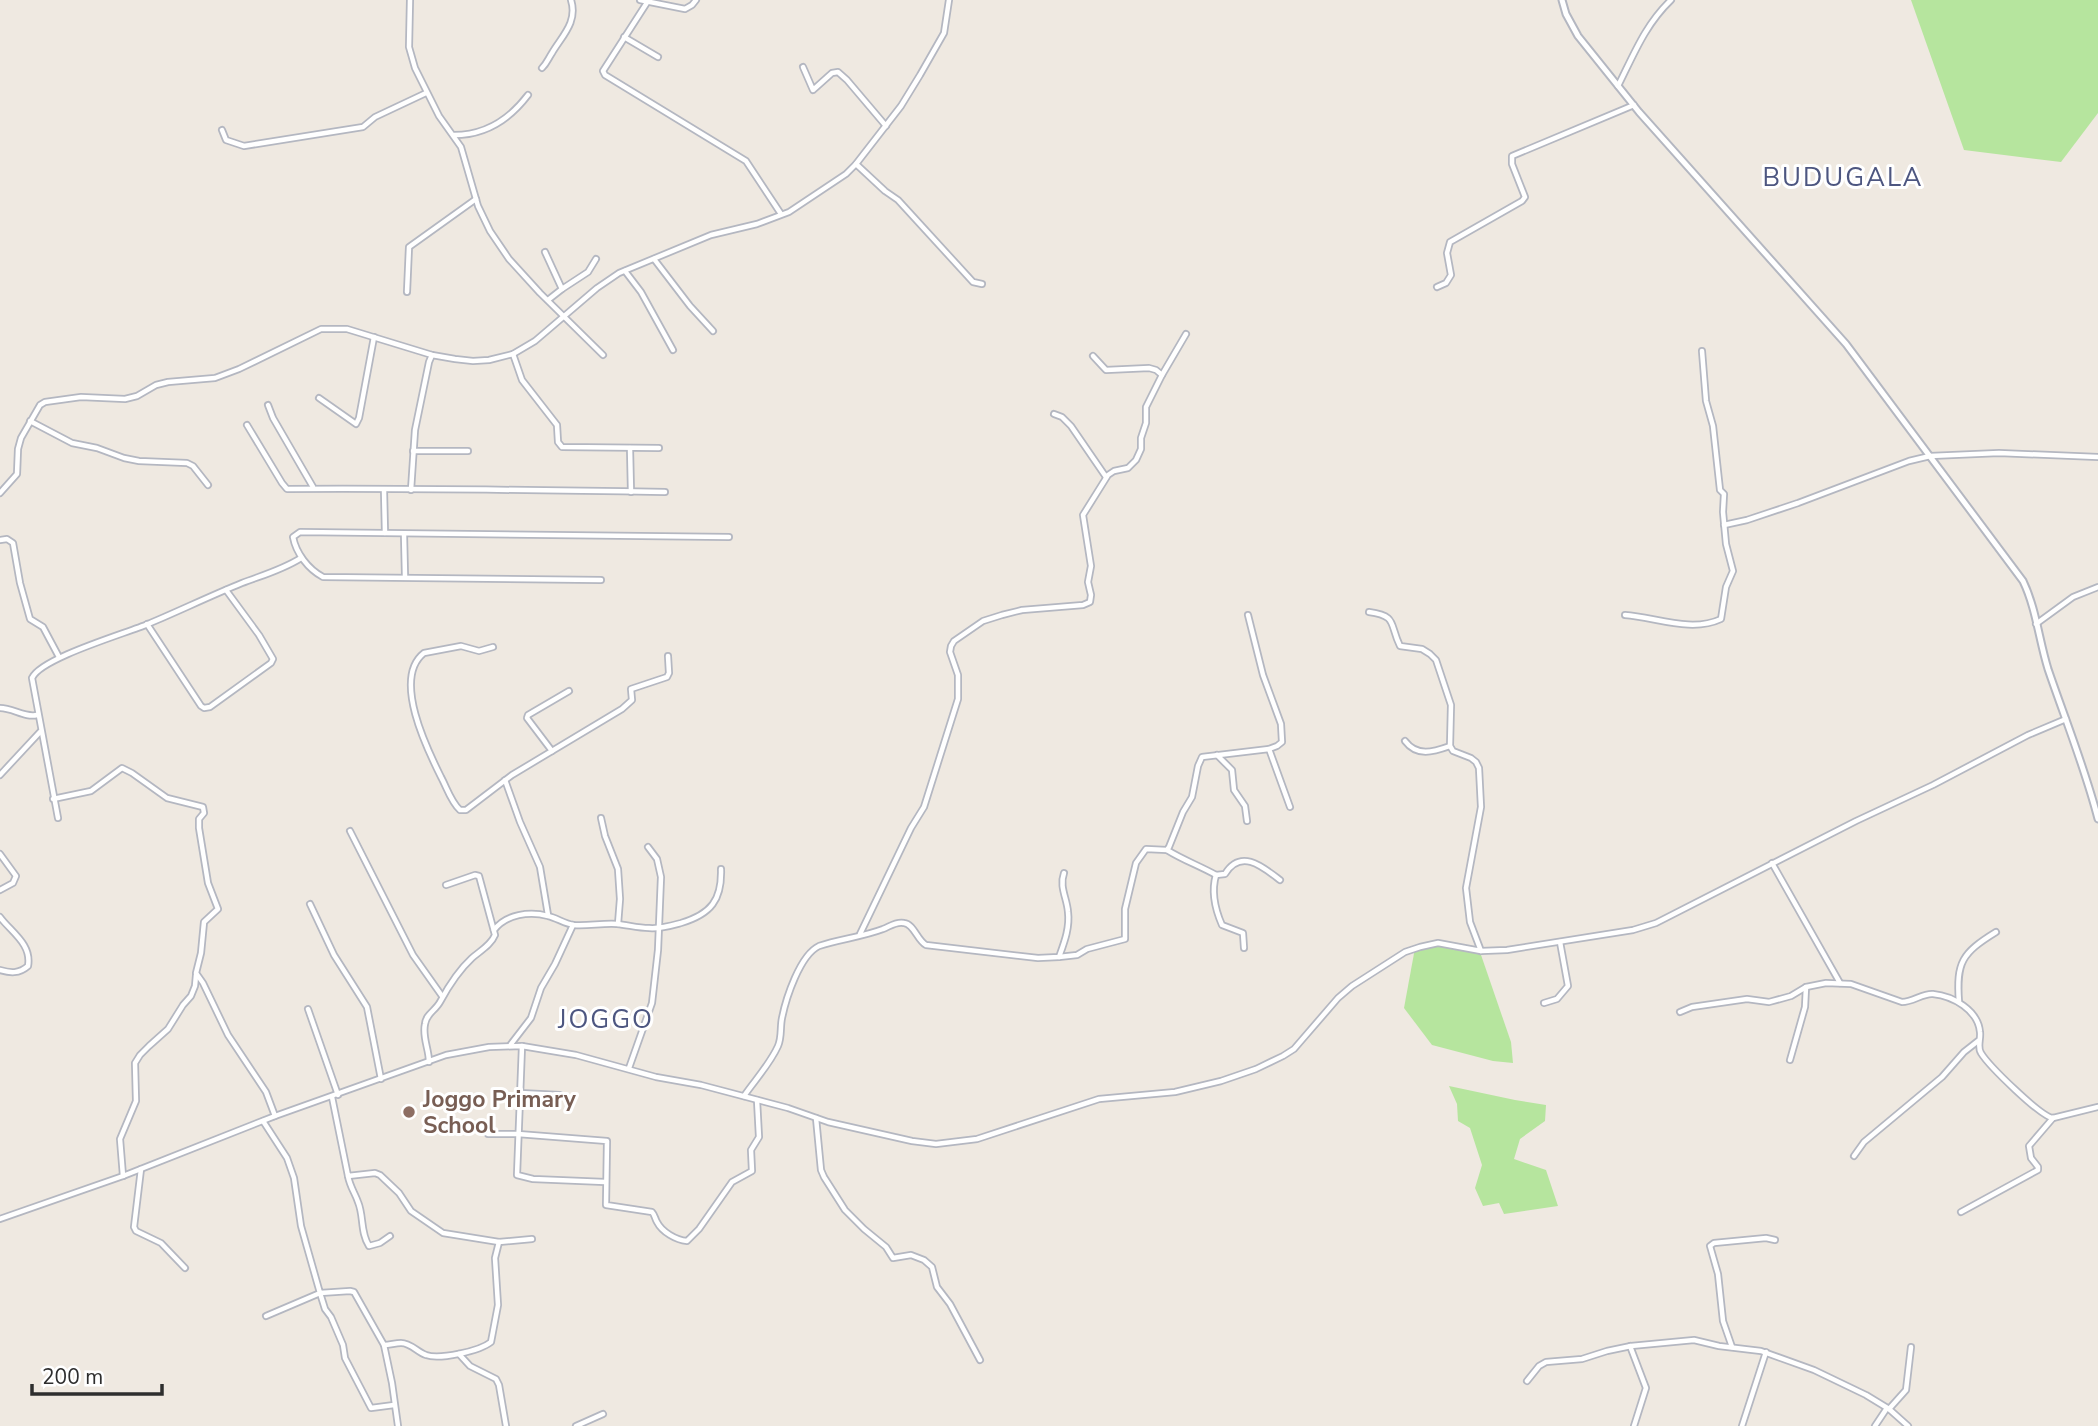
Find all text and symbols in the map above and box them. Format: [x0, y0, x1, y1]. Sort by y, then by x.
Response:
district label: BUDUGALA [1762, 160, 1924, 195]
district label: JOGGO [557, 1002, 654, 1037]
place label: Joggo Primary School [422, 1084, 577, 1141]
marker: Joggo Primary School [401, 1104, 417, 1120]
scale bar [32, 1352, 161, 1396]
text: 200 m [42, 1363, 103, 1391]

